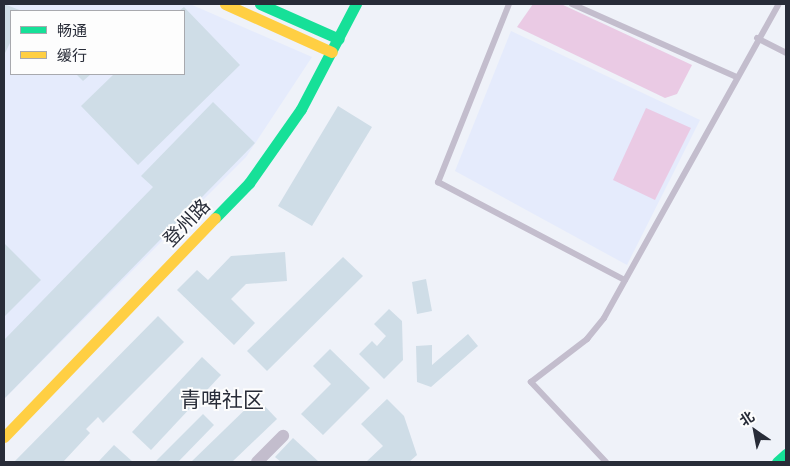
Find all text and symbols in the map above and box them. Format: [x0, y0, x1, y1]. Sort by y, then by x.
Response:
legend [10, 10, 185, 75]
text: 畅通 [57, 21, 87, 40]
text: 缓行 [57, 46, 87, 65]
street label: 登州路 [159, 195, 215, 251]
district label: 青啤社区 [180, 387, 264, 413]
north arrow [730, 406, 780, 456]
text: 北 [736, 407, 758, 430]

